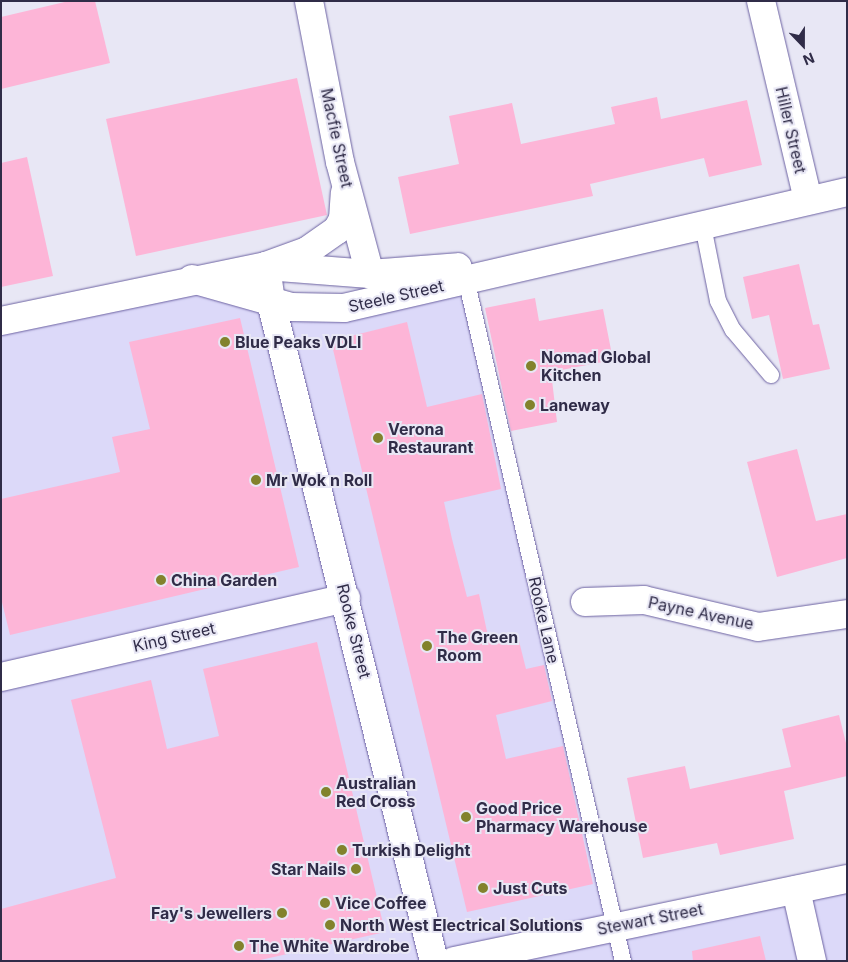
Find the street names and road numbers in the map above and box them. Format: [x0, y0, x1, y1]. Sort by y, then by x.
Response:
street label: Hiller Street [772, 85, 810, 175]
street label: Macfie Street [317, 86, 357, 190]
street label: Steele Street [347, 276, 445, 316]
street label: Rooke Lane [525, 575, 563, 665]
street label: Rooke Street [333, 582, 375, 680]
street label: Payne Avenue [646, 592, 756, 634]
street label: King Street [131, 618, 217, 656]
street label: Stewart Street [595, 899, 705, 939]

